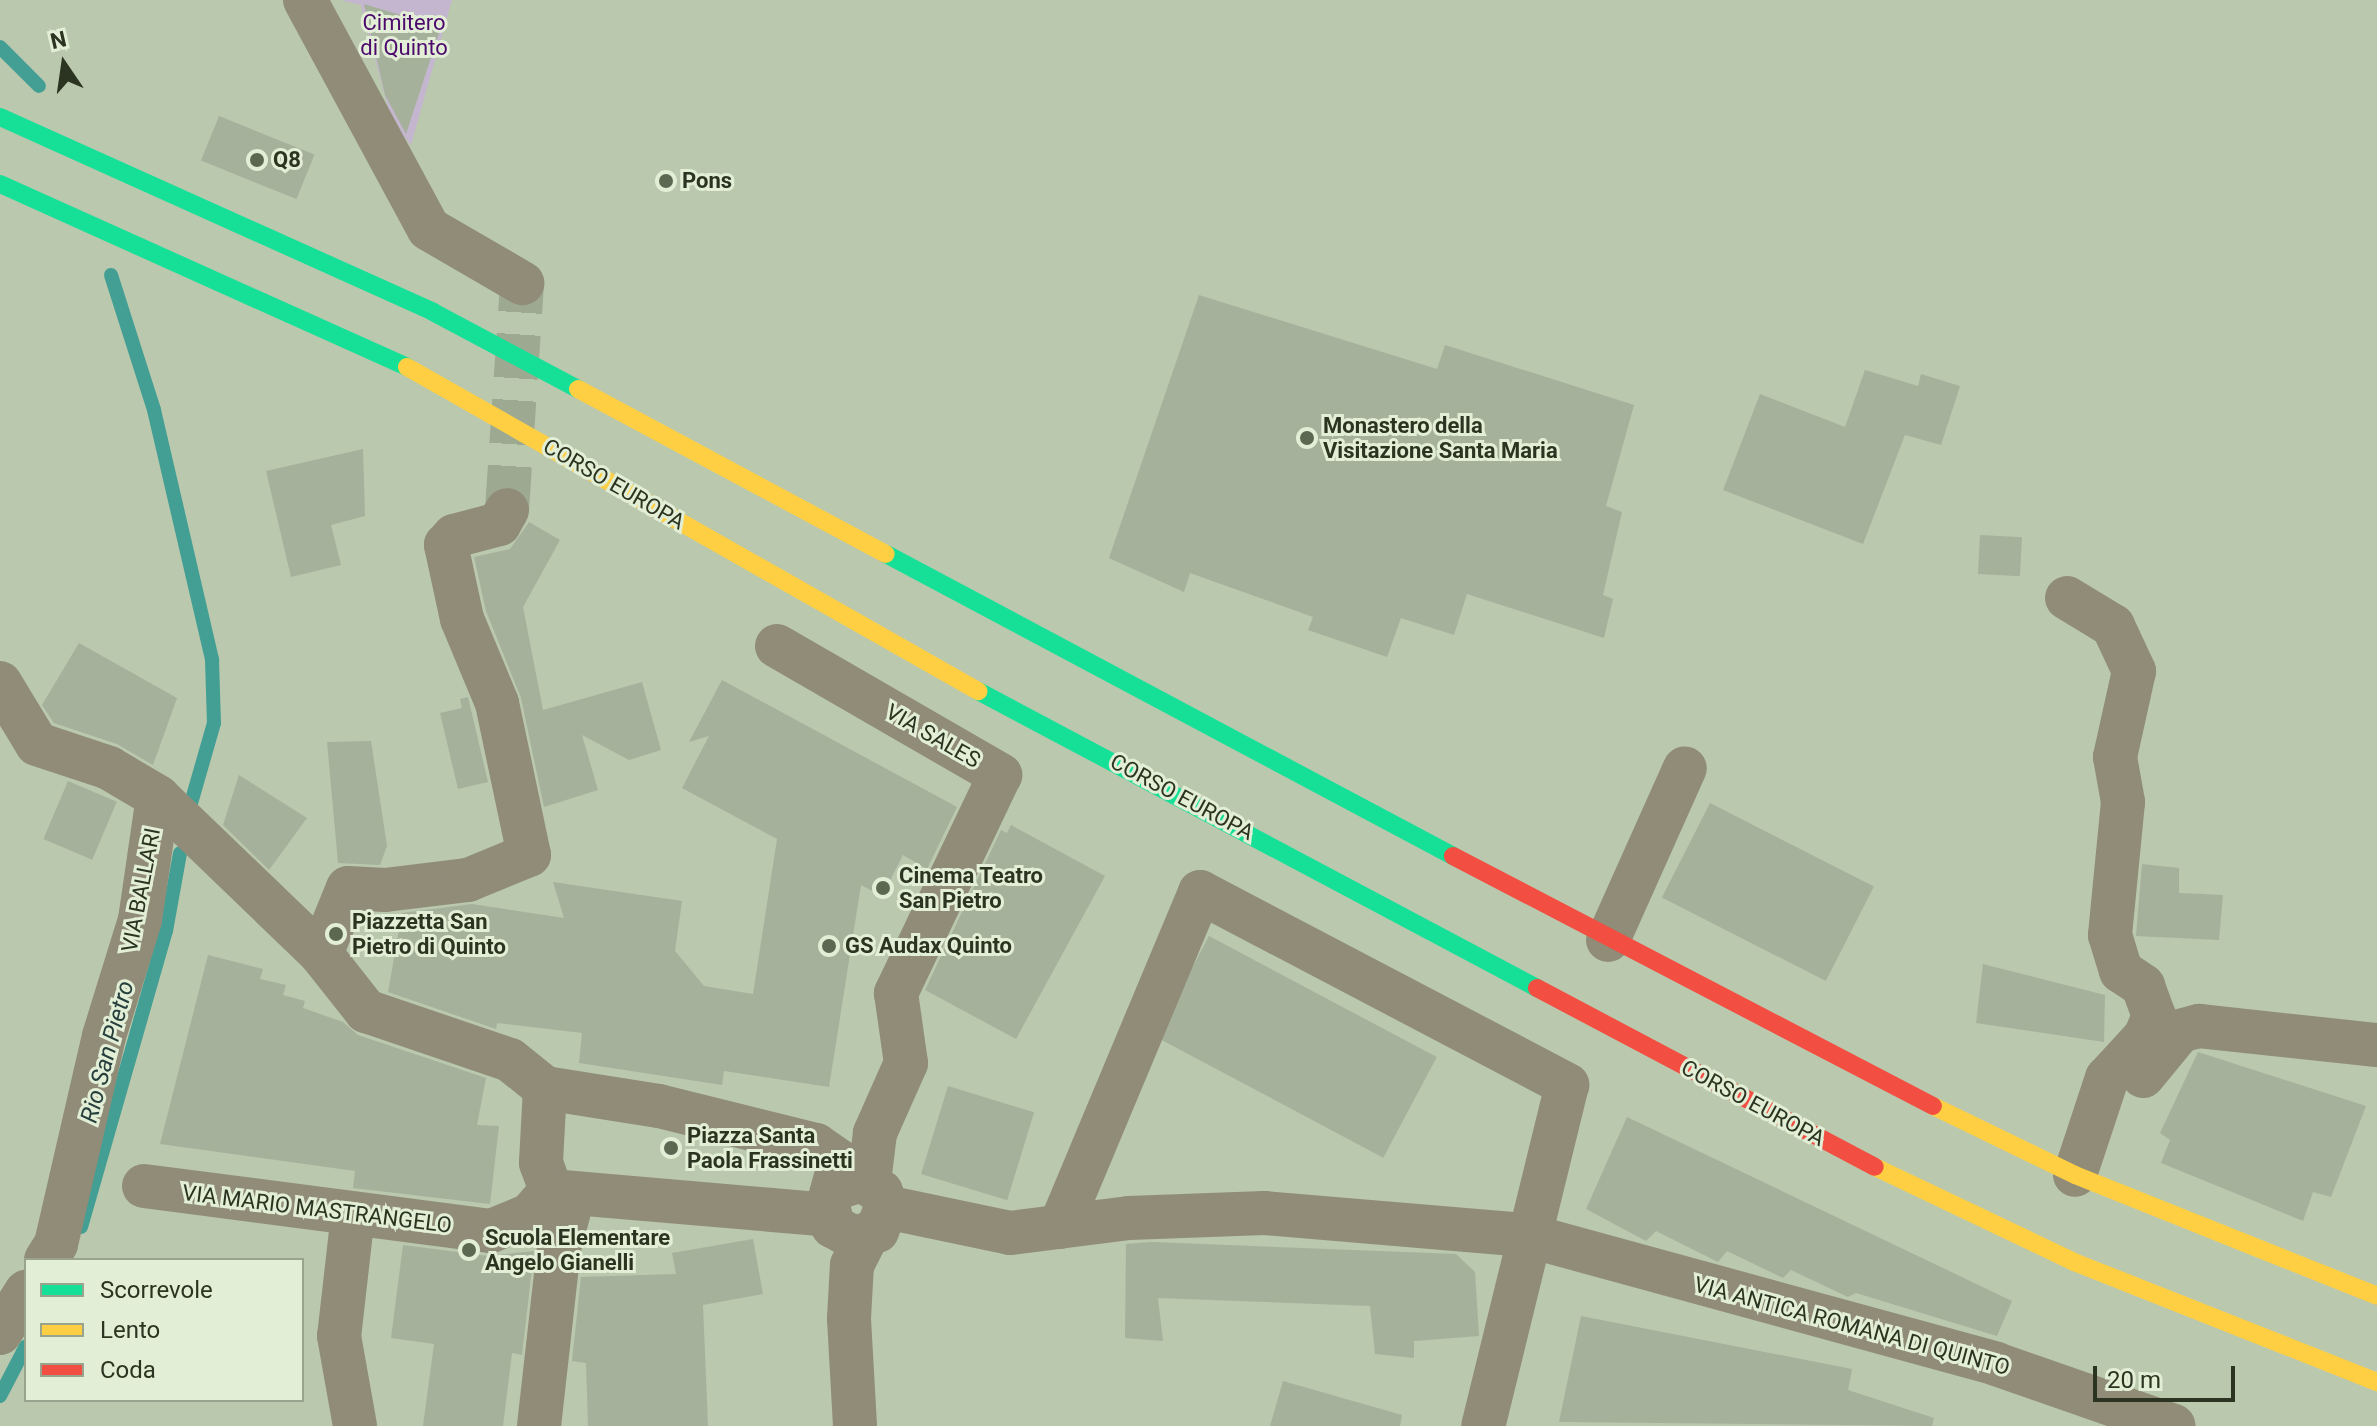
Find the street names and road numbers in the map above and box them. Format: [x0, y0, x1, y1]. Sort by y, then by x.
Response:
street label: CORSO EUROPA [539, 433, 689, 535]
street label: VIA SALES [881, 698, 985, 774]
street label: CORSO EUROPA [1106, 748, 1258, 846]
street label: VIA BALLARI [116, 826, 166, 954]
street label: CORSO EUROPA [1677, 1054, 1829, 1152]
street label: VIA MARIO MASTRANGELO [181, 1179, 453, 1239]
street label: VIA ANTICA ROMANA DI QUINTO [1691, 1271, 2013, 1381]

